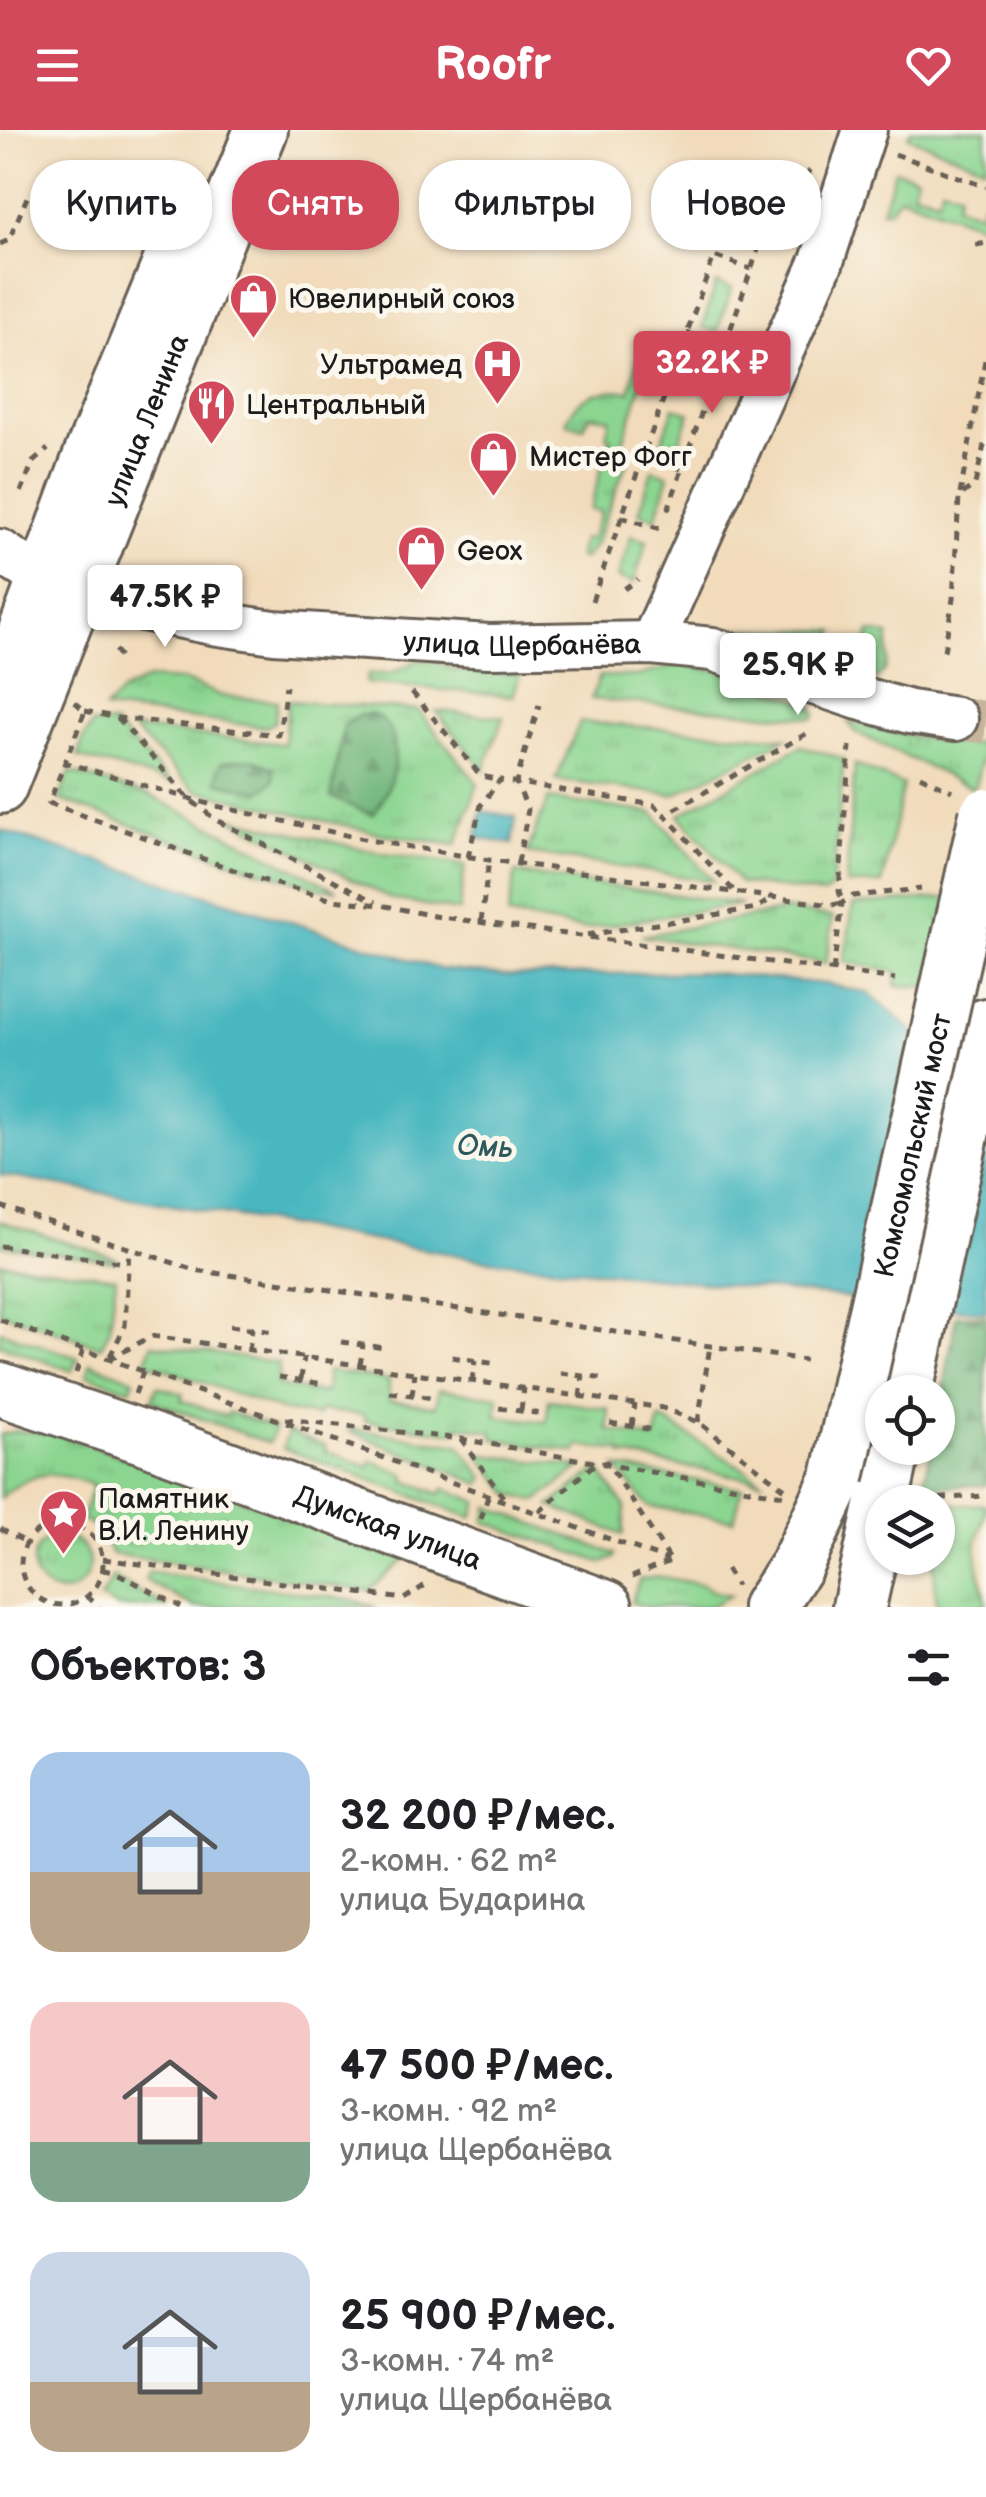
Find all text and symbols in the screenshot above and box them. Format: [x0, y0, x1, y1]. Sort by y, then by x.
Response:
icon: menu [30, 38, 85, 93]
text: Roofr [435, 38, 551, 93]
icon: heart [901, 38, 956, 93]
chip: Купить [30, 160, 212, 250]
chip: Снять [232, 160, 399, 250]
chip: Фильтры [419, 160, 631, 250]
chip: Новое [651, 160, 821, 250]
shop icon: Ювелирный союз [227, 272, 279, 340]
place label: Ювелирный союз [288, 283, 515, 316]
street label: улица Ленина [98, 329, 196, 511]
pin: 32.2K ₽ [620, 331, 804, 416]
hospital icon: Ультрамед [471, 338, 523, 406]
text: 32.2K ₽ [655, 344, 769, 383]
place label: Ультрамед [320, 349, 462, 382]
restaurant icon: Центральный [185, 378, 237, 446]
place label: Центральный [246, 389, 426, 422]
shop icon: Мистер Фогг [468, 430, 520, 498]
place label: Мистер Фогг [529, 441, 692, 474]
shop icon: Geox [396, 524, 448, 592]
place label: Geox [457, 535, 523, 568]
pin: 47.5K ₽ [73, 565, 257, 650]
text: 47.5K ₽ [109, 578, 221, 617]
street label: улица Щербанёва [402, 625, 642, 664]
pin: 25.9K ₽ [706, 633, 890, 718]
text: 25.9K ₽ [742, 646, 854, 685]
street label: Комсомольский мост [868, 1010, 959, 1281]
water label: Омь [456, 1128, 514, 1166]
map controls [865, 1375, 955, 1575]
button: locate [865, 1375, 955, 1465]
street label: Думская улица [290, 1479, 486, 1578]
place label: Памятник В.И. Ленину [98, 1483, 249, 1548]
button: layers [865, 1485, 955, 1575]
place icon: Памятник В.И. Ленину [37, 1488, 89, 1556]
icon: filters [901, 1640, 956, 1695]
text: Объектов: 3 [30, 1642, 266, 1693]
text: 32 200 ₽/мес. [340, 1791, 616, 1842]
icon: home [110, 1792, 230, 1912]
text: 2-комн. · 62 m² [340, 1842, 557, 1881]
text: улица Бударина [340, 1881, 585, 1920]
text: 47 500 ₽/мес. [340, 2041, 614, 2092]
icon: home [110, 2042, 230, 2162]
text: 3-комн. · 92 m² [340, 2092, 557, 2131]
text: улица Щербанёва [340, 2131, 612, 2170]
text: 25 900 ₽/мес. [340, 2291, 615, 2342]
icon: home [110, 2292, 230, 2412]
text: 3-комн. · 74 m² [340, 2342, 554, 2381]
text: улица Щербанёва [340, 2381, 612, 2420]

